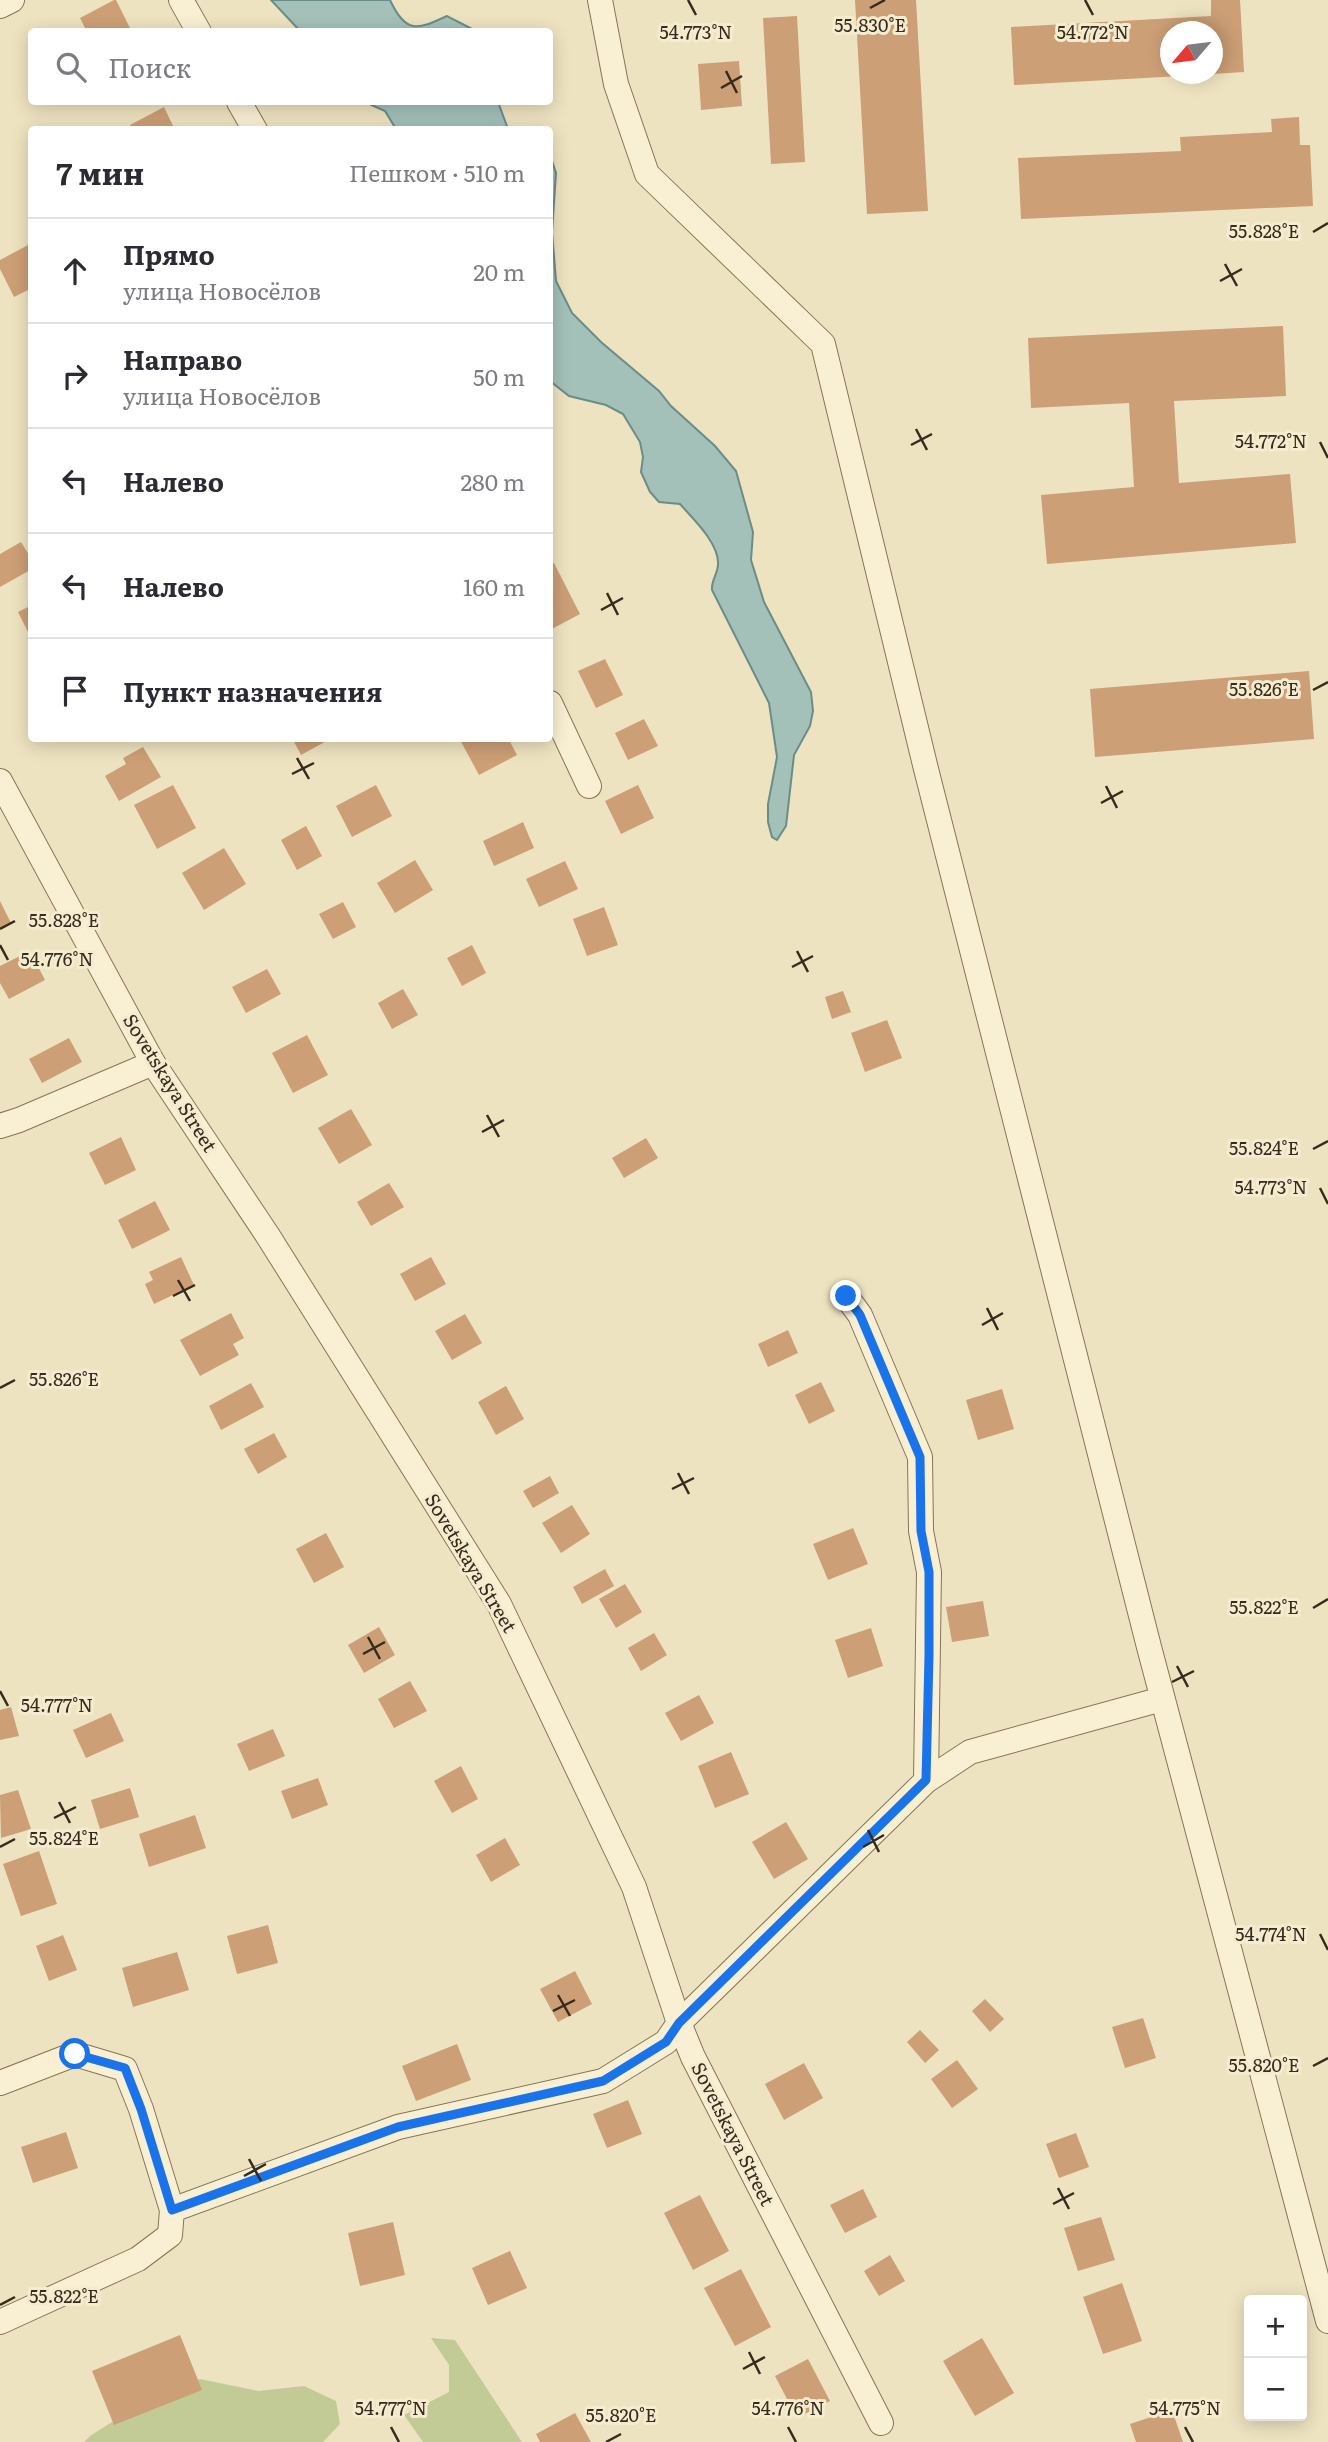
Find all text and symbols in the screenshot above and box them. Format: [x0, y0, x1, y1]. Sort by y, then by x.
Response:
text: 55.830°E [834, 11, 906, 38]
text: 54.773°N [660, 18, 732, 45]
text: 54.772°N [1057, 18, 1129, 45]
north arrow [1160, 21, 1223, 84]
search box [28, 28, 553, 105]
text: Поиск [108, 47, 191, 86]
icon: search [52, 48, 90, 86]
text: 7 мин [56, 150, 144, 194]
text: Пешком · 510 m [349, 155, 525, 189]
text: 55.828°E [1229, 217, 1299, 244]
text: Прямо [123, 234, 215, 273]
icon: ahead [56, 252, 94, 290]
text: 20 m [473, 254, 525, 288]
text: улица Новосёлов [123, 273, 321, 307]
text: Направо [123, 339, 242, 378]
icon: right [56, 357, 94, 395]
text: 50 m [473, 359, 525, 393]
text: улица Новосёлов [123, 378, 321, 412]
text: 54.772°N [1235, 427, 1307, 454]
text: Налево [123, 461, 224, 500]
icon: left [56, 462, 94, 500]
text: 280 m [460, 464, 525, 498]
text: Налево [123, 566, 224, 605]
icon: left [56, 567, 94, 605]
text: 160 m [463, 569, 525, 603]
text: Пункт назначения [123, 671, 382, 710]
icon: arrive [56, 672, 94, 710]
text: 55.826°E [1229, 675, 1299, 702]
text: 55.828°E [29, 906, 99, 933]
text: 54.776°N [21, 945, 93, 972]
street label: Sovetskaya Street [117, 1008, 225, 1157]
text: 55.824°E [1229, 1134, 1299, 1161]
text: 54.773°N [1235, 1173, 1307, 1200]
route end [830, 1280, 861, 1311]
text: 55.826°E [29, 1365, 99, 1392]
street label: Sovetskaya Street [419, 1487, 525, 1638]
text: 55.822°E [1229, 1593, 1299, 1620]
text: 54.777°N [21, 1691, 93, 1718]
text: 55.824°E [29, 1824, 99, 1851]
text: 54.774°N [1235, 1920, 1307, 1947]
route start [59, 2038, 90, 2069]
text: 55.820°E [1229, 2051, 1299, 2078]
street label: Sovetskaya Street [685, 2057, 782, 2211]
text: 55.822°E [29, 2282, 99, 2309]
map controls [1244, 2295, 1307, 2421]
button: + [1244, 2295, 1307, 2358]
button: − [1244, 2358, 1307, 2421]
text: 54.777°N [355, 2394, 427, 2421]
text: 54.776°N [752, 2394, 824, 2421]
text: 54.775°N [1149, 2394, 1221, 2421]
text: 55.820°E [586, 2401, 656, 2428]

